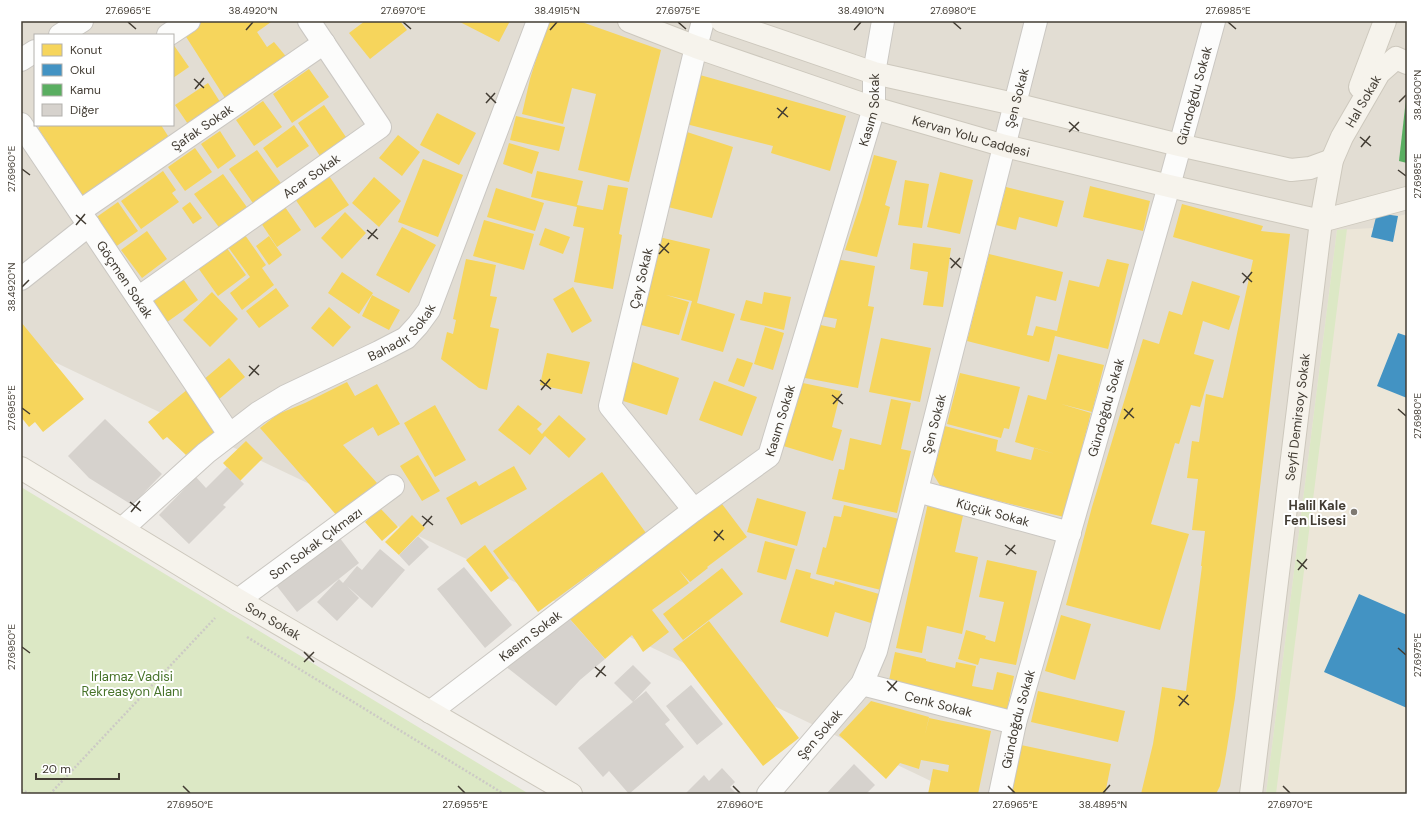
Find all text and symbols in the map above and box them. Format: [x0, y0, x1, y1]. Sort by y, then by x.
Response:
text: 27.6965°E [105, 4, 151, 17]
text: 38.4920°N [229, 4, 278, 17]
text: 27.6970°E [380, 4, 426, 17]
text: 38.4915°N [534, 4, 580, 17]
text: 27.6975°E [656, 4, 701, 17]
text: 38.4910°N [838, 4, 884, 17]
text: 27.6980°E [930, 4, 976, 17]
text: 27.6985°E [1205, 4, 1251, 17]
legend [34, 34, 174, 126]
text: Konut [70, 42, 102, 58]
street label: Gündoğdu Sokak [1173, 44, 1216, 147]
text: Okul [70, 62, 95, 78]
street label: Şen Sokak [1001, 66, 1033, 130]
text: 38.4900°N [1411, 70, 1424, 120]
street label: Hal Sokak [1341, 72, 1385, 130]
street label: Kasım Sokak [855, 73, 883, 148]
text: Kamu [70, 82, 101, 98]
street label: Şafak Sokak [168, 100, 237, 155]
text: Diğer [70, 102, 99, 118]
street label: Kervan Yolu Caddesi [910, 111, 1032, 161]
text: 27.6960°E [5, 145, 18, 192]
street label: Acar Sokak [279, 150, 344, 202]
text: 27.6985°E [1411, 153, 1424, 199]
street label: Göçmen Sokak [93, 237, 157, 322]
street label: Çay Sokak [626, 246, 657, 311]
text: 38.4920°N [5, 262, 18, 312]
street label: Bahadır Sokak [365, 301, 440, 365]
street label: Seyfi Demirsoy Sokak [1281, 352, 1314, 482]
street label: Gündoğdu Sokak [1084, 356, 1128, 459]
street label: Kasım Sokak [761, 382, 799, 459]
text: 27.6955°E [5, 385, 18, 431]
street label: Şen Sokak [918, 392, 950, 456]
text: 27.6980°E [1411, 393, 1424, 439]
street label: Küçük Sokak [955, 494, 1032, 531]
place label: Halil Kale Fen Lisesi [1284, 497, 1346, 529]
street label: Son Sokak Çıkmazı [266, 504, 366, 583]
marker: Halil Kale Fen Lisesi [1349, 507, 1359, 517]
street label: Son Sokak [242, 598, 304, 644]
street label: Kasım Sokak [496, 606, 565, 665]
text: 27.6950°E [5, 623, 18, 670]
text: 27.6975°E [1411, 632, 1424, 677]
street label: Gündoğdu Sokak [998, 667, 1039, 770]
park label: Irlamaz Vadisi Rekreasyon Alanı [82, 668, 182, 700]
street label: Cenk Sokak [903, 687, 975, 721]
street label: Şen Sokak [793, 705, 846, 763]
scale bar [36, 755, 119, 781]
text: 20 m [42, 761, 71, 777]
text: 27.6950°E [167, 798, 214, 811]
text: 27.6955°E [442, 798, 488, 811]
text: 27.6960°E [717, 798, 764, 811]
text: 27.6965°E [992, 798, 1038, 811]
text: 38.4895°N [1079, 798, 1127, 811]
text: 27.6970°E [1267, 798, 1313, 811]

